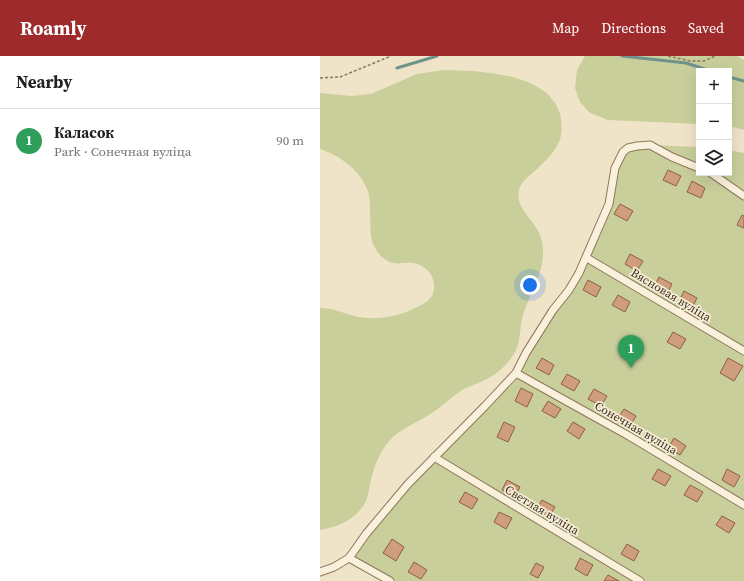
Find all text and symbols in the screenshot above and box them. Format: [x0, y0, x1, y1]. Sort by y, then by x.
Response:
text: Roamly [20, 15, 87, 41]
text: Map [552, 18, 579, 38]
text: Directions [601, 18, 666, 38]
text: Saved [688, 18, 724, 38]
map controls [696, 68, 732, 176]
button: + [696, 68, 732, 104]
text: Nearby [16, 70, 72, 94]
button: − [696, 104, 732, 140]
text: Каласок [54, 122, 114, 143]
text: 1 [25, 132, 33, 149]
text: 90 m [276, 132, 304, 149]
button: layers [696, 140, 732, 176]
text: Park · Сонечная вуліца [54, 143, 191, 160]
street label: Вясновая вуліца [628, 265, 715, 326]
your location [520, 275, 540, 295]
pin: 1 [618, 335, 644, 368]
street label: Сонечная вуліца [592, 398, 681, 459]
street label: Светлая вуліца [502, 482, 583, 539]

